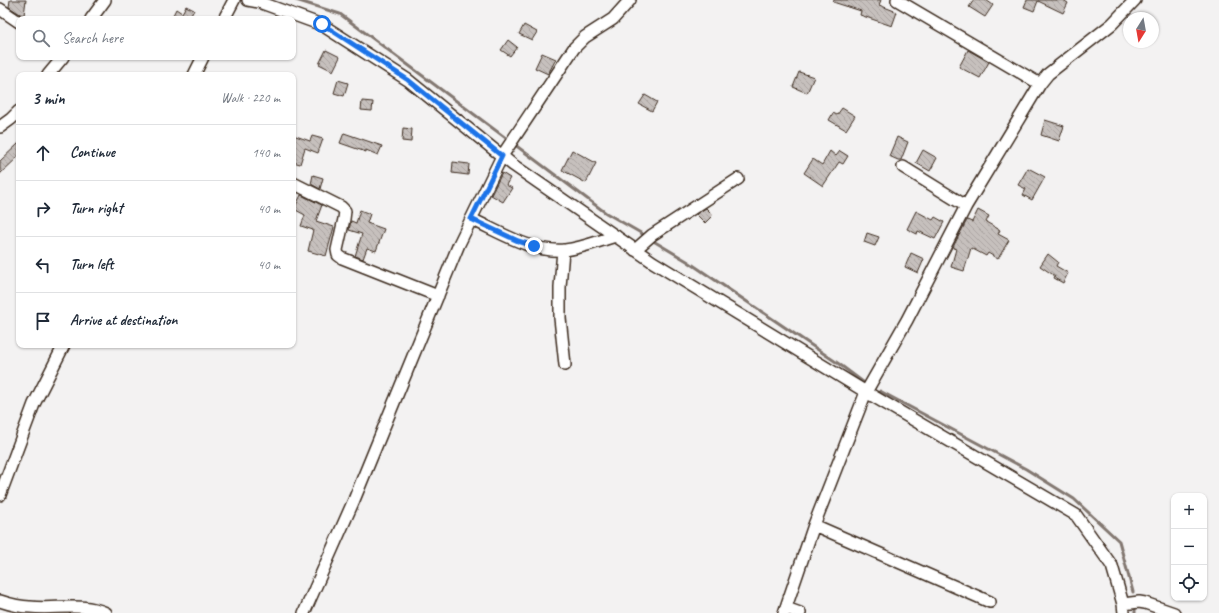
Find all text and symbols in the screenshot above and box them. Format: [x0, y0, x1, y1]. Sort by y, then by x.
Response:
north arrow [1123, 12, 1159, 48]
route start [313, 15, 331, 33]
search box [16, 16, 296, 60]
icon: search [30, 27, 52, 49]
text: Search here [62, 29, 123, 48]
text: 3 min [32, 88, 65, 109]
text: Walk · 220 m [221, 90, 280, 106]
icon: ahead [32, 142, 54, 164]
text: Continue [70, 143, 115, 162]
text: 140 m [252, 145, 280, 161]
icon: right [32, 198, 54, 220]
text: Turn right [70, 199, 123, 218]
text: 40 m [258, 201, 280, 217]
route end [525, 237, 543, 255]
icon: left [32, 254, 54, 276]
text: Turn left [70, 255, 113, 274]
text: 40 m [258, 257, 280, 273]
icon: arrive [32, 310, 54, 332]
text: Arrive at destination [70, 311, 177, 330]
map controls [1171, 493, 1207, 601]
button: + [1171, 493, 1207, 529]
button: − [1171, 529, 1207, 565]
button: locate [1171, 565, 1207, 601]

